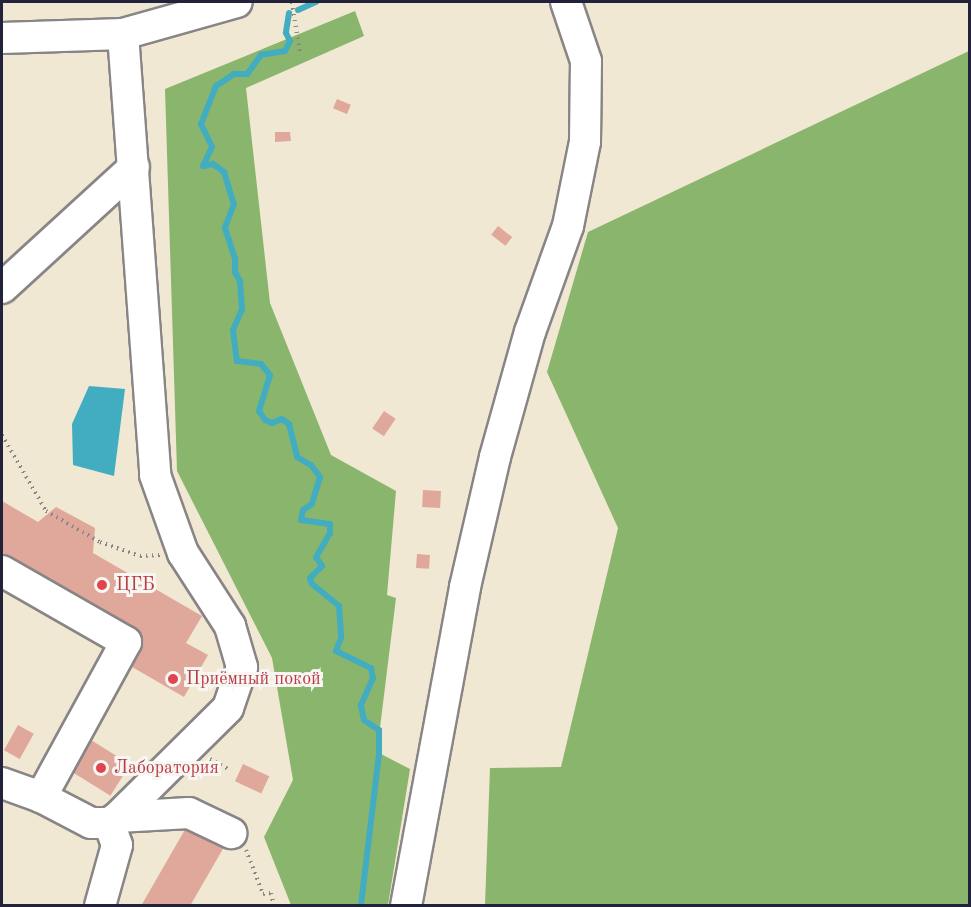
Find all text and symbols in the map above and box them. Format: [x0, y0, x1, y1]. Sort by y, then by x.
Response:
place label: ЦГБ [116, 574, 155, 596]
marker: ЦГБ [93, 576, 111, 594]
place label: Приёмный покой [186, 668, 321, 690]
marker: Приёмный покой [164, 670, 182, 688]
place label: Лаборатория [114, 757, 219, 779]
marker: Лаборатория [92, 759, 110, 777]

